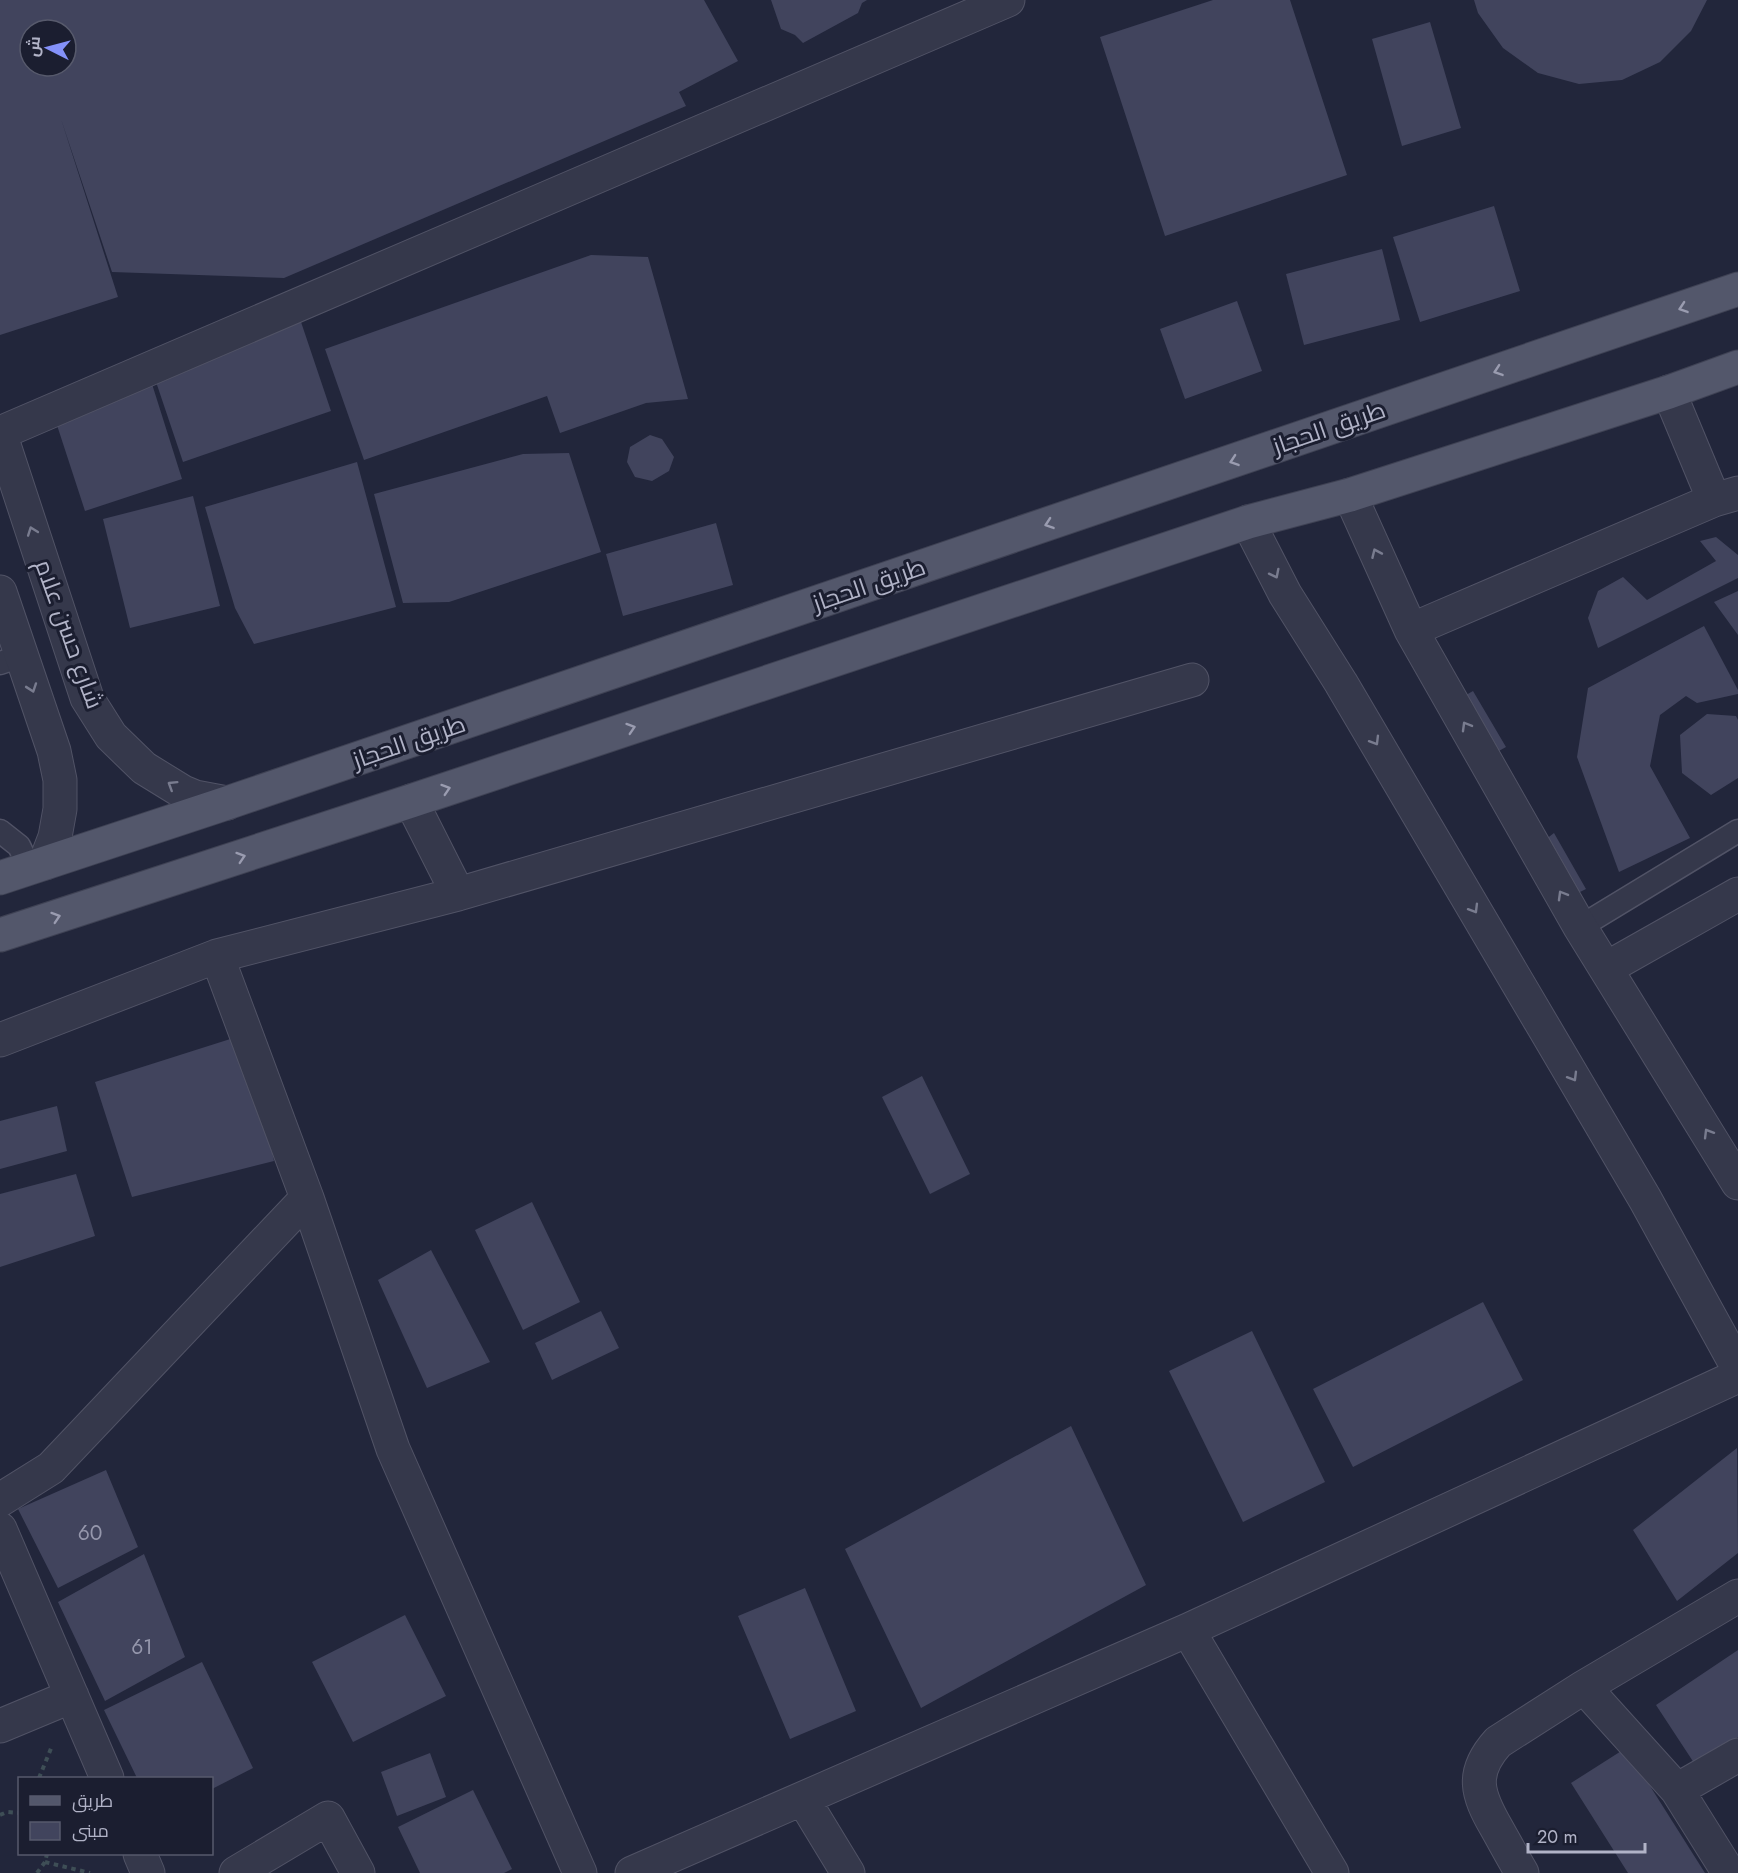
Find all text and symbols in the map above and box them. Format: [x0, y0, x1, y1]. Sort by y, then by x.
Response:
north arrow [18, 18, 78, 78]
text: ش [21, 35, 46, 58]
one-way arrow [1678, 301, 1689, 314]
one-way arrow [1493, 364, 1504, 376]
street label: طريق الحجاز [1266, 392, 1390, 464]
one-way arrow [1229, 454, 1240, 466]
one-way arrow [1044, 516, 1055, 529]
one-way arrow [26, 526, 39, 537]
one-way arrow [1371, 548, 1383, 559]
street label: طريق الحجاز [806, 549, 930, 621]
street label: شارع حسن علام [26, 554, 113, 713]
one-way arrow [1268, 567, 1279, 578]
one-way arrow [25, 682, 37, 693]
street label: طريق الحجاز [346, 706, 470, 778]
one-way arrow [1461, 721, 1473, 732]
one-way arrow [625, 722, 636, 735]
one-way arrow [1368, 735, 1379, 745]
one-way arrow [168, 781, 178, 793]
one-way arrow [440, 784, 451, 797]
one-way arrow [235, 851, 246, 864]
one-way arrow [1558, 891, 1569, 901]
one-way arrow [1467, 903, 1478, 913]
one-way arrow [50, 912, 61, 924]
one-way arrow [1566, 1071, 1578, 1081]
one-way arrow [1703, 1129, 1715, 1139]
house number: 60 [78, 1518, 102, 1548]
house number: 61 [131, 1632, 153, 1662]
legend [18, 1777, 213, 1855]
text: طريق [72, 1788, 113, 1814]
scale bar [1528, 1816, 1645, 1854]
text: مبنى [72, 1818, 109, 1844]
text: 20 m [1537, 1824, 1577, 1850]

